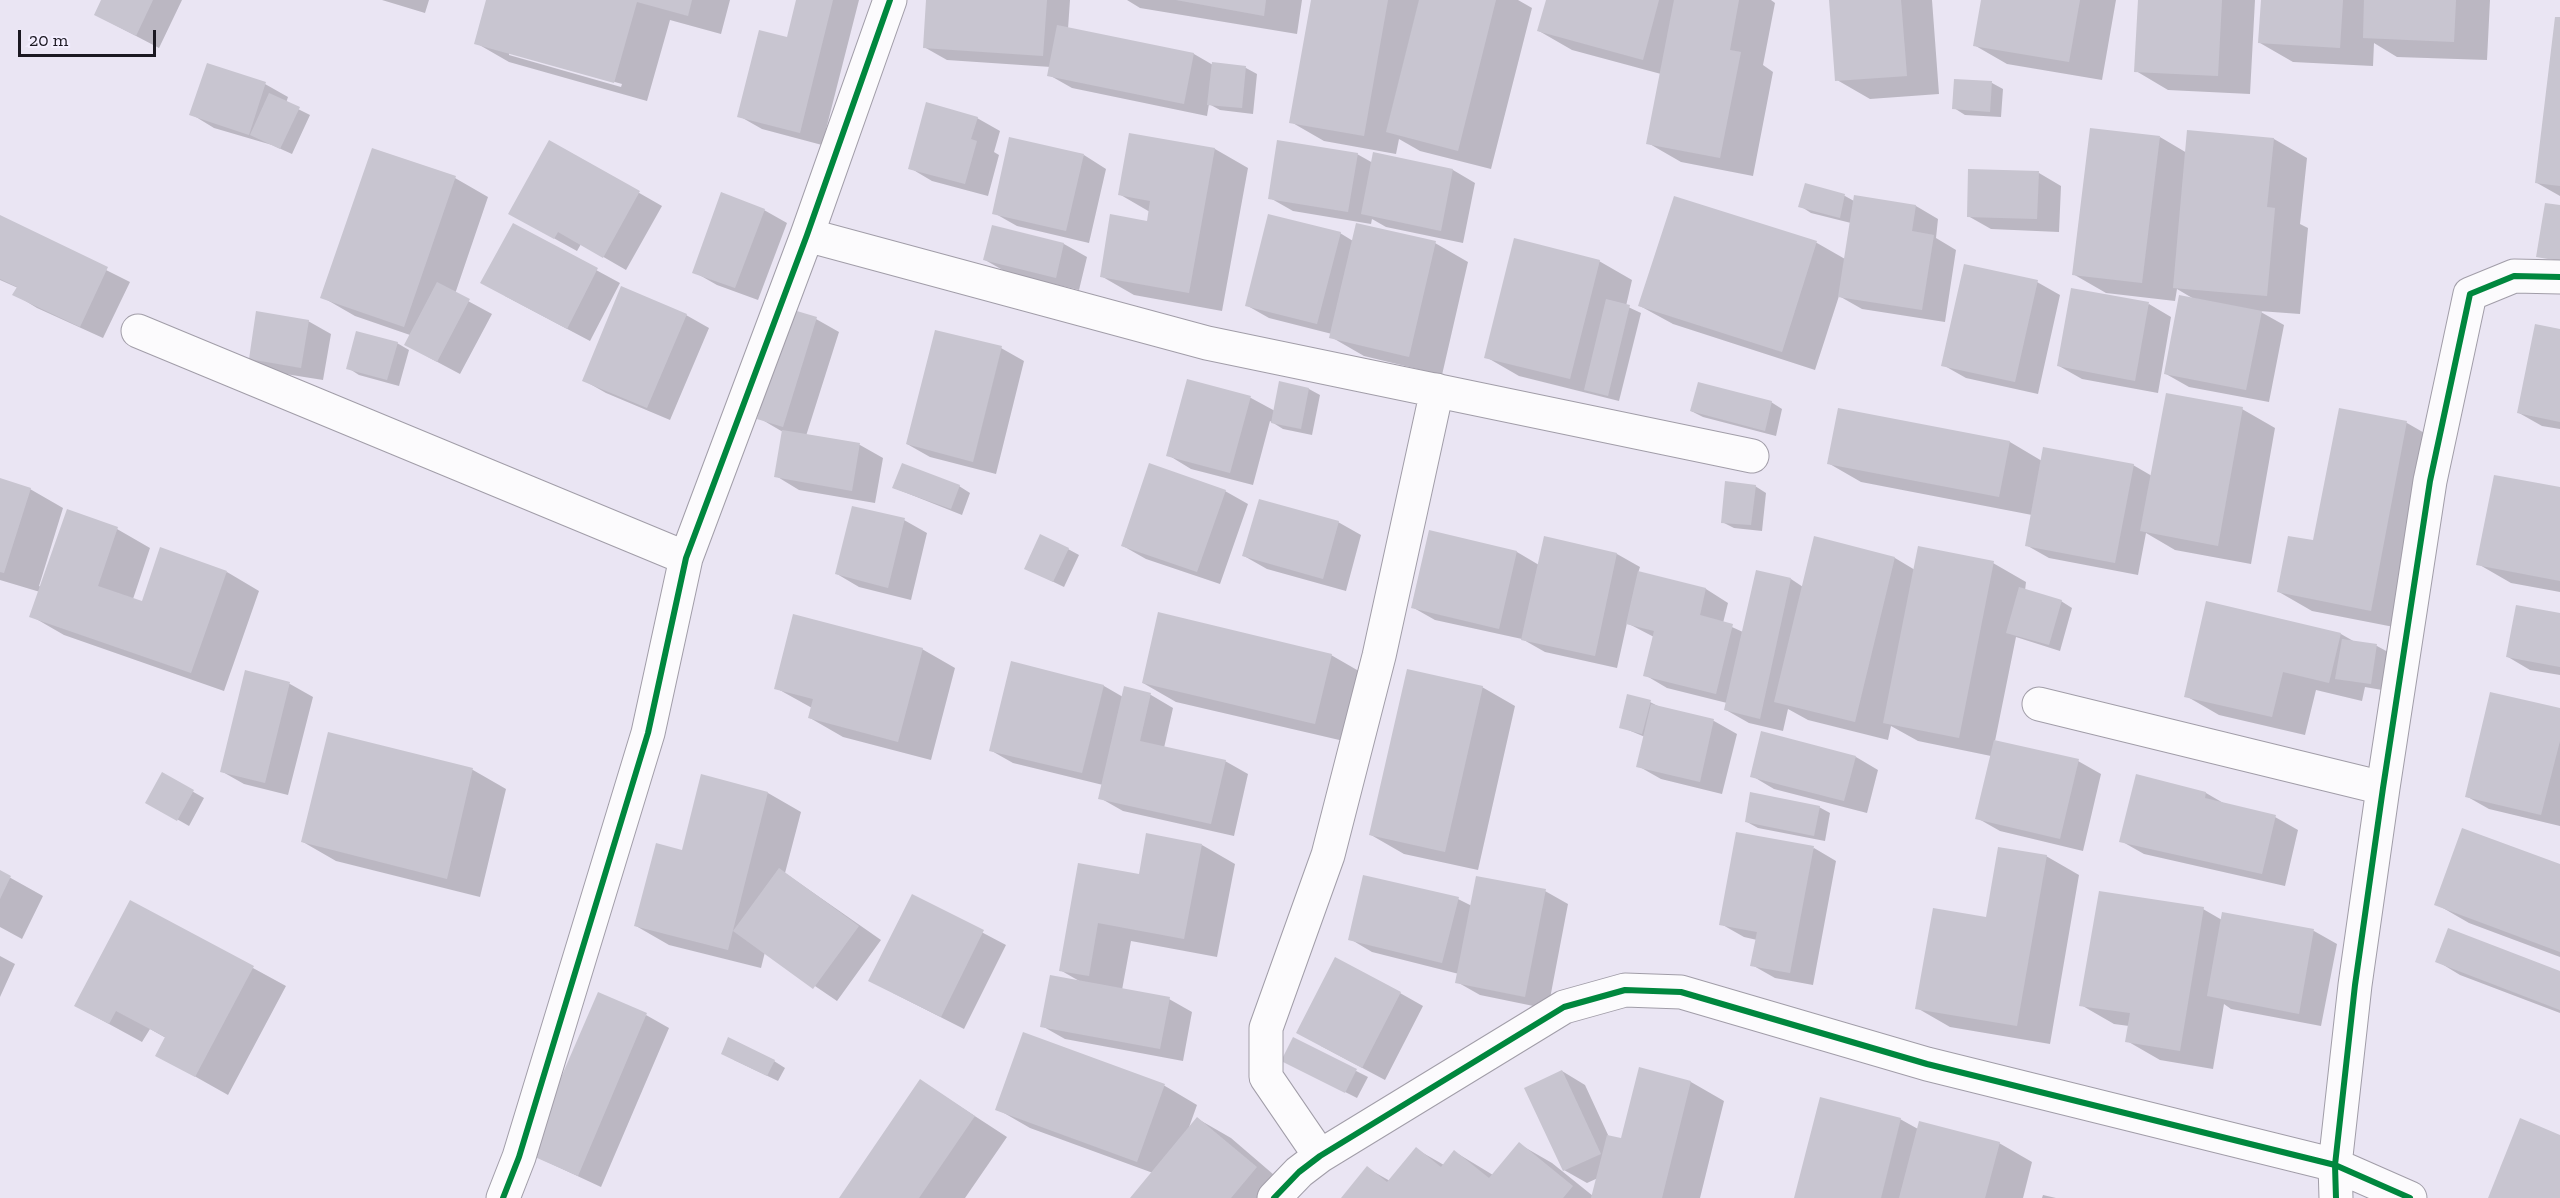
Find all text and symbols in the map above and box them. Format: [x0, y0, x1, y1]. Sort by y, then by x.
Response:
scale bar [21, 18, 159, 56]
text: 20 m [29, 29, 68, 51]

